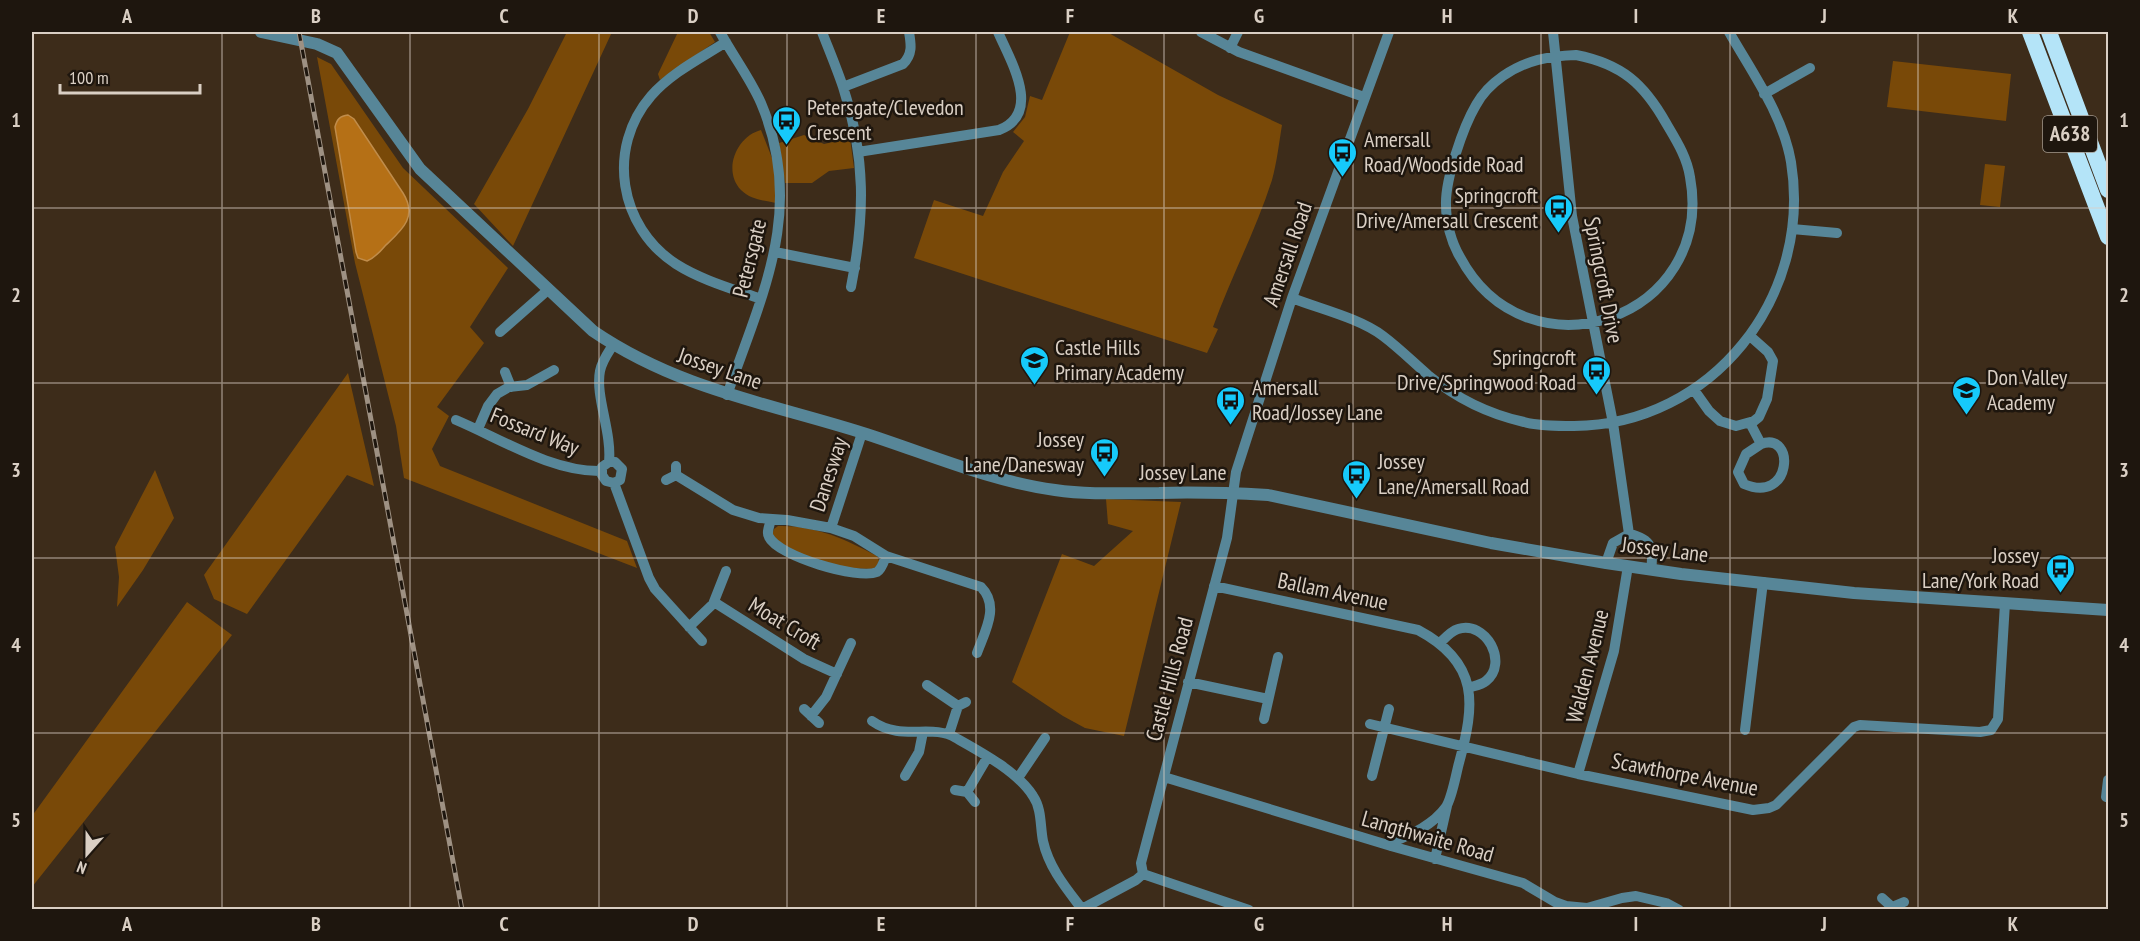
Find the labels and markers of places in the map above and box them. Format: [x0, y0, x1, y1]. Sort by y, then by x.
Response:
place label: Petersgate/Clevedon Crescent [807, 93, 964, 146]
bus stop icon: Petersgate/Clevedon Crescent [770, 104, 802, 146]
place label: Amersall Road/Woodside Road [1364, 125, 1524, 178]
bus stop icon: Amersall Road/Woodside Road [1327, 136, 1359, 178]
place label: Springcroft Drive/Amersall Crescent [1356, 181, 1538, 234]
bus stop icon: Springcroft Drive/Amersall Crescent [1543, 192, 1575, 234]
place label: Castle Hills Primary Academy [1055, 333, 1185, 386]
place label: Springcroft Drive/Springwood Road [1397, 343, 1576, 396]
school or university icon: Castle Hills Primary Academy [1018, 344, 1050, 386]
bus stop icon: Springcroft Drive/Springwood Road [1581, 354, 1613, 396]
place label: Don Valley Academy [1987, 363, 2068, 416]
place label: Amersall Road/Jossey Lane [1252, 373, 1383, 426]
school or university icon: Don Valley Academy [1950, 374, 1982, 416]
bus stop icon: Amersall Road/Jossey Lane [1215, 384, 1247, 426]
place label: Jossey Lane/Danesway [965, 425, 1085, 478]
bus stop icon: Jossey Lane/Danesway [1089, 436, 1121, 478]
place label: Jossey Lane/Amersall Road [1377, 447, 1529, 500]
bus stop icon: Jossey Lane/Amersall Road [1341, 458, 1373, 500]
place label: Jossey Lane/York Road [1922, 541, 2040, 594]
bus stop icon: Jossey Lane/York Road [2044, 552, 2076, 594]

